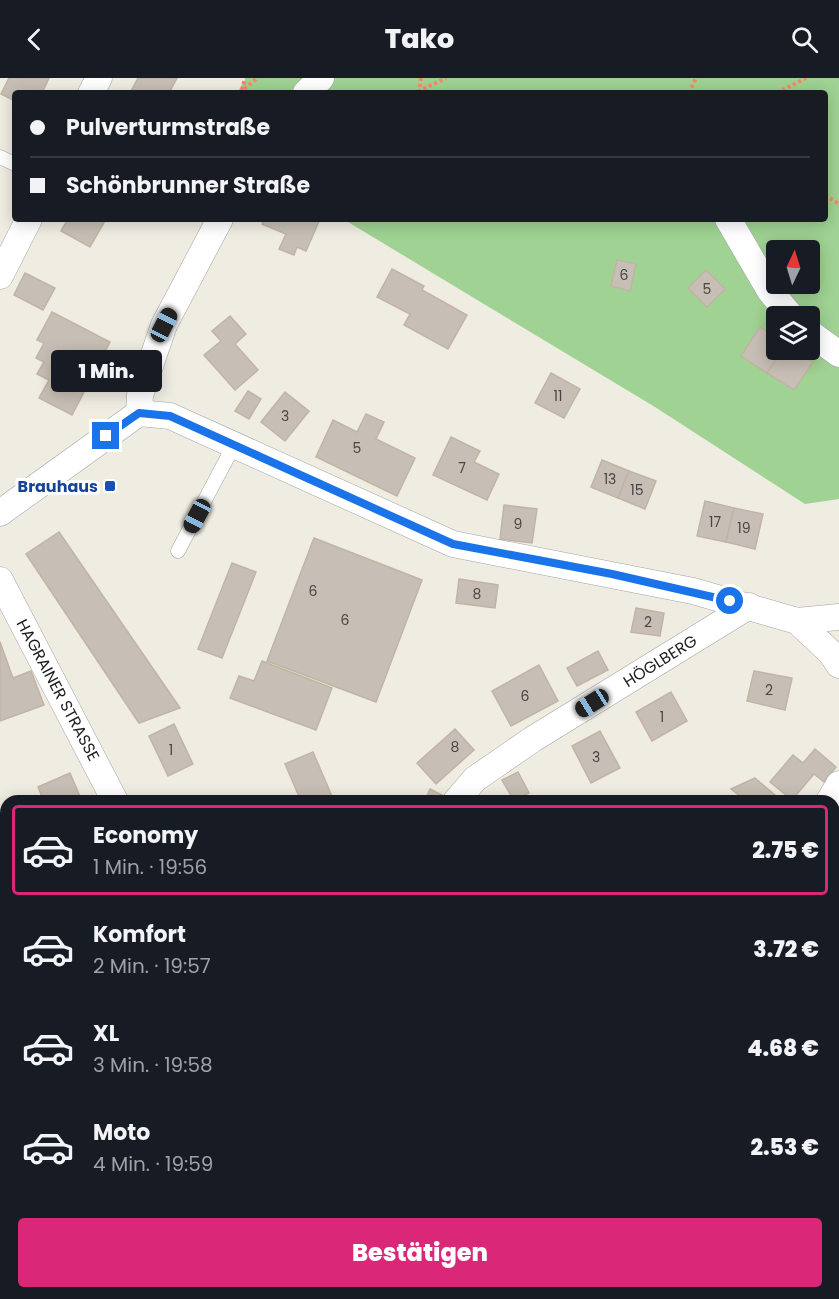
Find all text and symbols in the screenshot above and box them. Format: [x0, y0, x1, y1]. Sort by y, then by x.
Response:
text: Tako [385, 20, 454, 57]
icon: back [18, 23, 51, 56]
icon: search [788, 23, 821, 56]
text: Pulverturmstraße [66, 112, 270, 143]
text: Schönbrunner Straße [66, 170, 310, 201]
north arrow [766, 240, 820, 294]
map controls [766, 240, 820, 360]
house number: 6 [620, 265, 629, 285]
house number: 5 [703, 279, 711, 299]
car [148, 305, 180, 345]
button: layers [766, 306, 820, 360]
callout: 1 Min. [51, 349, 162, 391]
text: 1 Min. [78, 357, 135, 385]
house number: 11 [554, 386, 562, 406]
house number: 3 [281, 406, 289, 426]
route end [92, 422, 119, 449]
house number: 5 [353, 438, 361, 458]
house number: 7 [458, 458, 466, 478]
house number: 13 [604, 469, 616, 489]
place label: Brauhaus [18, 475, 98, 498]
marker: Brauhaus [103, 479, 117, 493]
house number: 15 [630, 480, 644, 500]
car [181, 496, 213, 536]
house number: 17 [709, 512, 721, 532]
house number: 9 [514, 514, 522, 534]
house number: 19 [737, 518, 751, 538]
house number: 6 [309, 581, 318, 601]
house number: 8 [473, 584, 482, 604]
route start [716, 587, 743, 614]
house number: 6 [341, 610, 350, 630]
house number: 2 [644, 612, 652, 632]
street label: HAGRAINER STRASSE [11, 615, 105, 765]
street label: HÖGLBERG [619, 629, 701, 693]
house number: 2 [765, 680, 773, 700]
house number: 6 [521, 686, 530, 706]
car [572, 686, 612, 720]
house number: 1 [660, 707, 664, 727]
house number: 8 [451, 737, 460, 757]
house number: 1 [169, 740, 173, 760]
house number: 3 [592, 747, 600, 767]
text: Economy [93, 820, 198, 851]
icon: car [21, 823, 75, 877]
text: 2.75 € [752, 835, 819, 866]
text: 1 Min. · 19:56 [93, 853, 207, 881]
text: Komfort [93, 919, 186, 950]
icon: car [21, 922, 75, 976]
text: 3.72 € [753, 934, 819, 965]
text: 2 Min. · 19:57 [93, 952, 211, 980]
text: XL [93, 1018, 119, 1049]
icon: car [21, 1021, 75, 1075]
text: 4.68 € [747, 1033, 819, 1064]
text: 3 Min. · 19:58 [93, 1051, 213, 1079]
text: Moto [93, 1117, 150, 1148]
icon: car [21, 1120, 75, 1174]
text: 2.53 € [750, 1132, 819, 1163]
text: 4 Min. · 19:59 [93, 1150, 213, 1178]
button: Bestätigen [18, 1218, 822, 1287]

